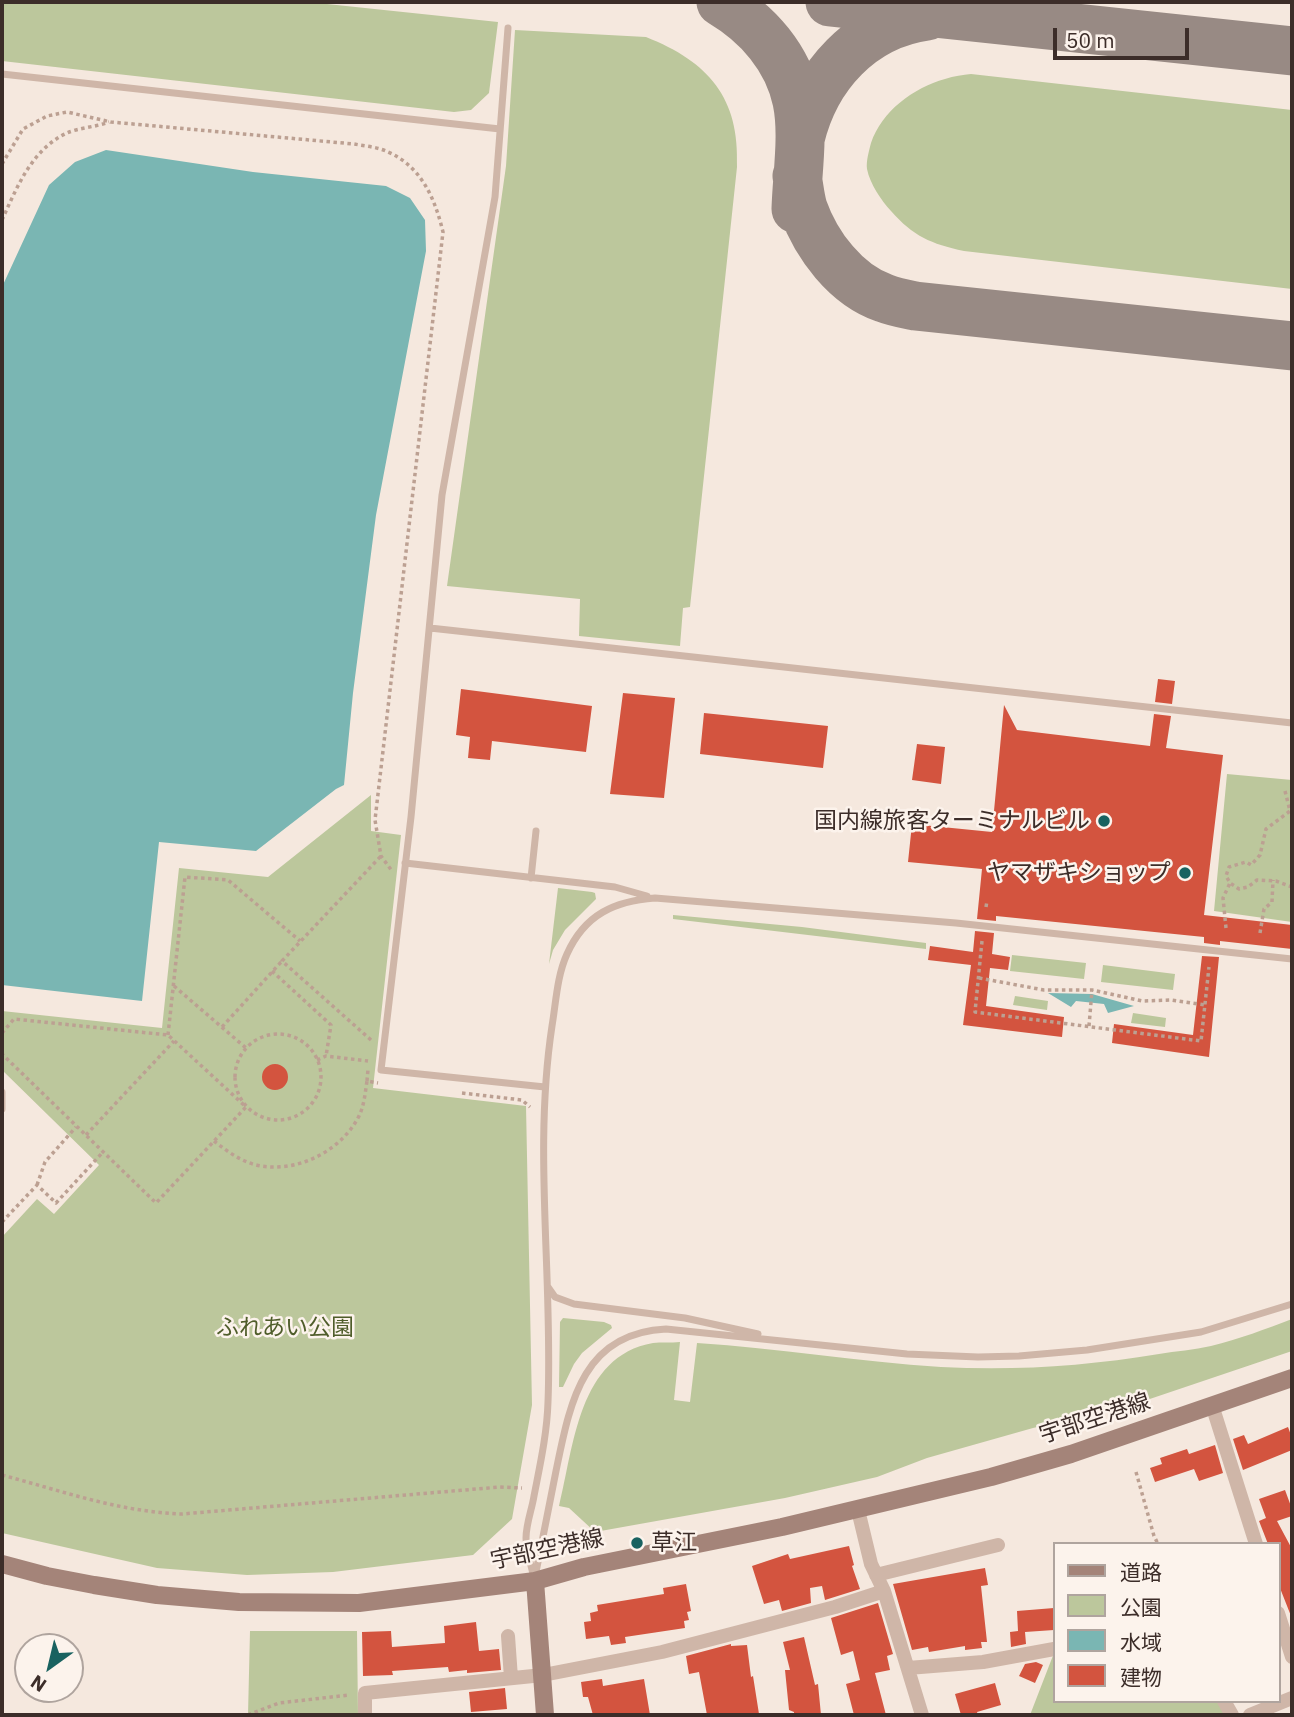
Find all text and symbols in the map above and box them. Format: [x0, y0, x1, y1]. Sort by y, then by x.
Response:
scale bar [1056, 14, 1192, 58]
text: 50 m [1066, 26, 1115, 54]
place label: 国内線旅客ターミナルビル [814, 807, 1090, 835]
marker: 国内線旅客ターミナルビル [1096, 813, 1112, 829]
place label: ヤマザキショップ [987, 859, 1171, 887]
marker: ヤマザキショップ [1177, 865, 1193, 881]
park label: ふれあい公園 [216, 1314, 354, 1342]
street label: 宇部空港線 [1036, 1388, 1154, 1450]
street label: 宇部空港線 [488, 1525, 606, 1575]
place label: 草江 [651, 1529, 697, 1557]
marker: 草江 [629, 1535, 645, 1551]
legend [1052, 1542, 1280, 1703]
text: 道路 [1120, 1558, 1162, 1586]
text: 公園 [1120, 1593, 1162, 1621]
text: 水域 [1120, 1628, 1162, 1656]
north arrow [14, 1633, 84, 1703]
text: 建物 [1120, 1663, 1162, 1691]
text: N [26, 1670, 51, 1698]

